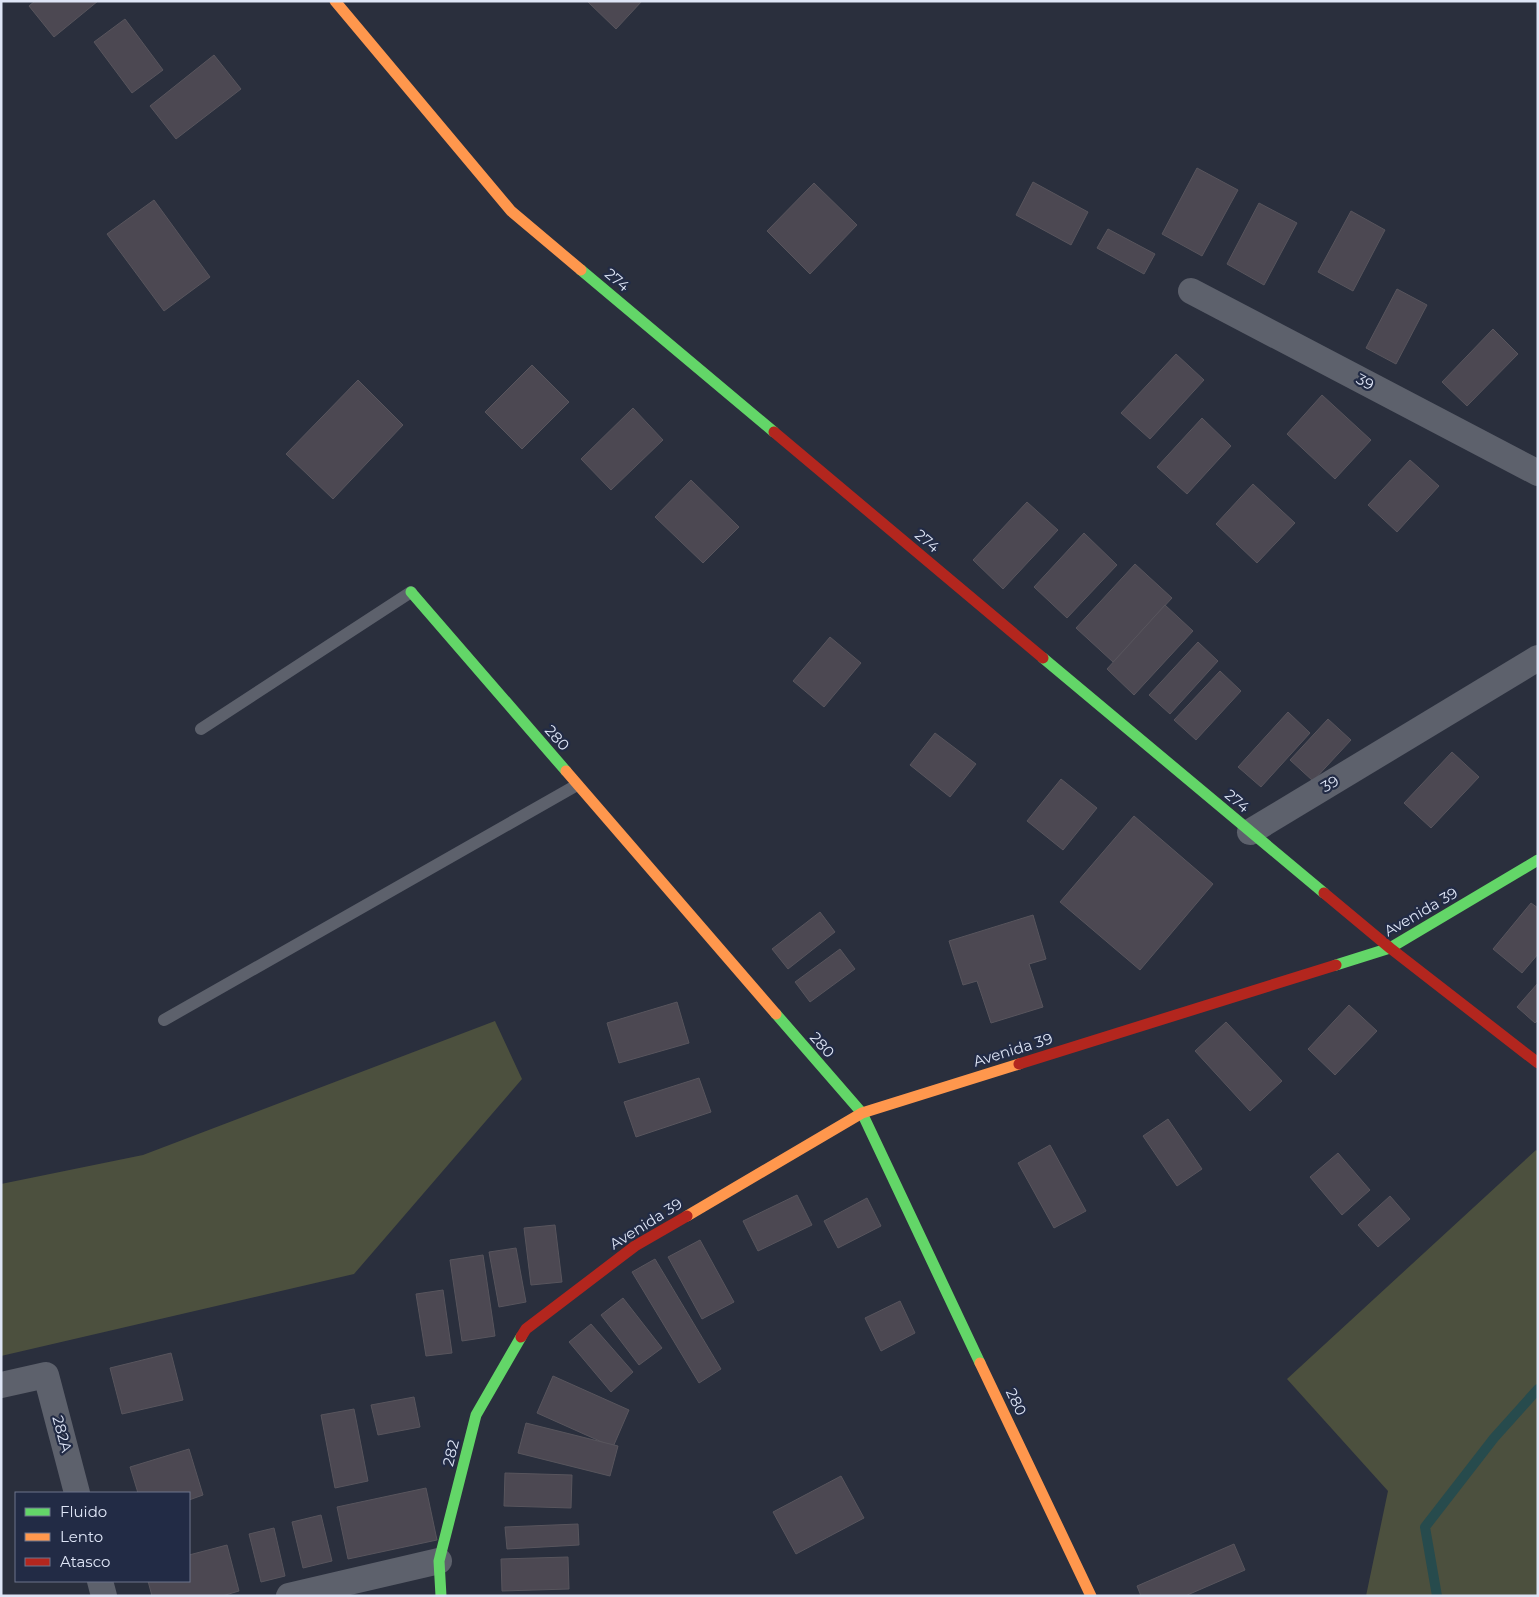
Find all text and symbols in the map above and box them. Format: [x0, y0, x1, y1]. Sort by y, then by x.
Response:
street label: 274 [601, 264, 634, 295]
street label: 39 [1353, 369, 1377, 394]
street label: 274 [911, 525, 944, 556]
street label: 280 [541, 721, 574, 755]
street label: 39 [1317, 771, 1342, 796]
street label: 274 [1221, 785, 1254, 816]
street label: Avenida 39 [1380, 883, 1461, 940]
street label: 280 [806, 1028, 839, 1062]
street label: Avenida 39 [971, 1028, 1055, 1071]
street label: Avenida 39 [606, 1194, 686, 1253]
street label: 280 [1002, 1385, 1031, 1419]
street label: 282A [48, 1413, 77, 1455]
street label: 282 [438, 1438, 463, 1468]
legend [15, 1492, 190, 1582]
text: Fluido [60, 1502, 107, 1521]
text: Lento [60, 1527, 103, 1546]
text: Atasco [60, 1552, 110, 1571]

